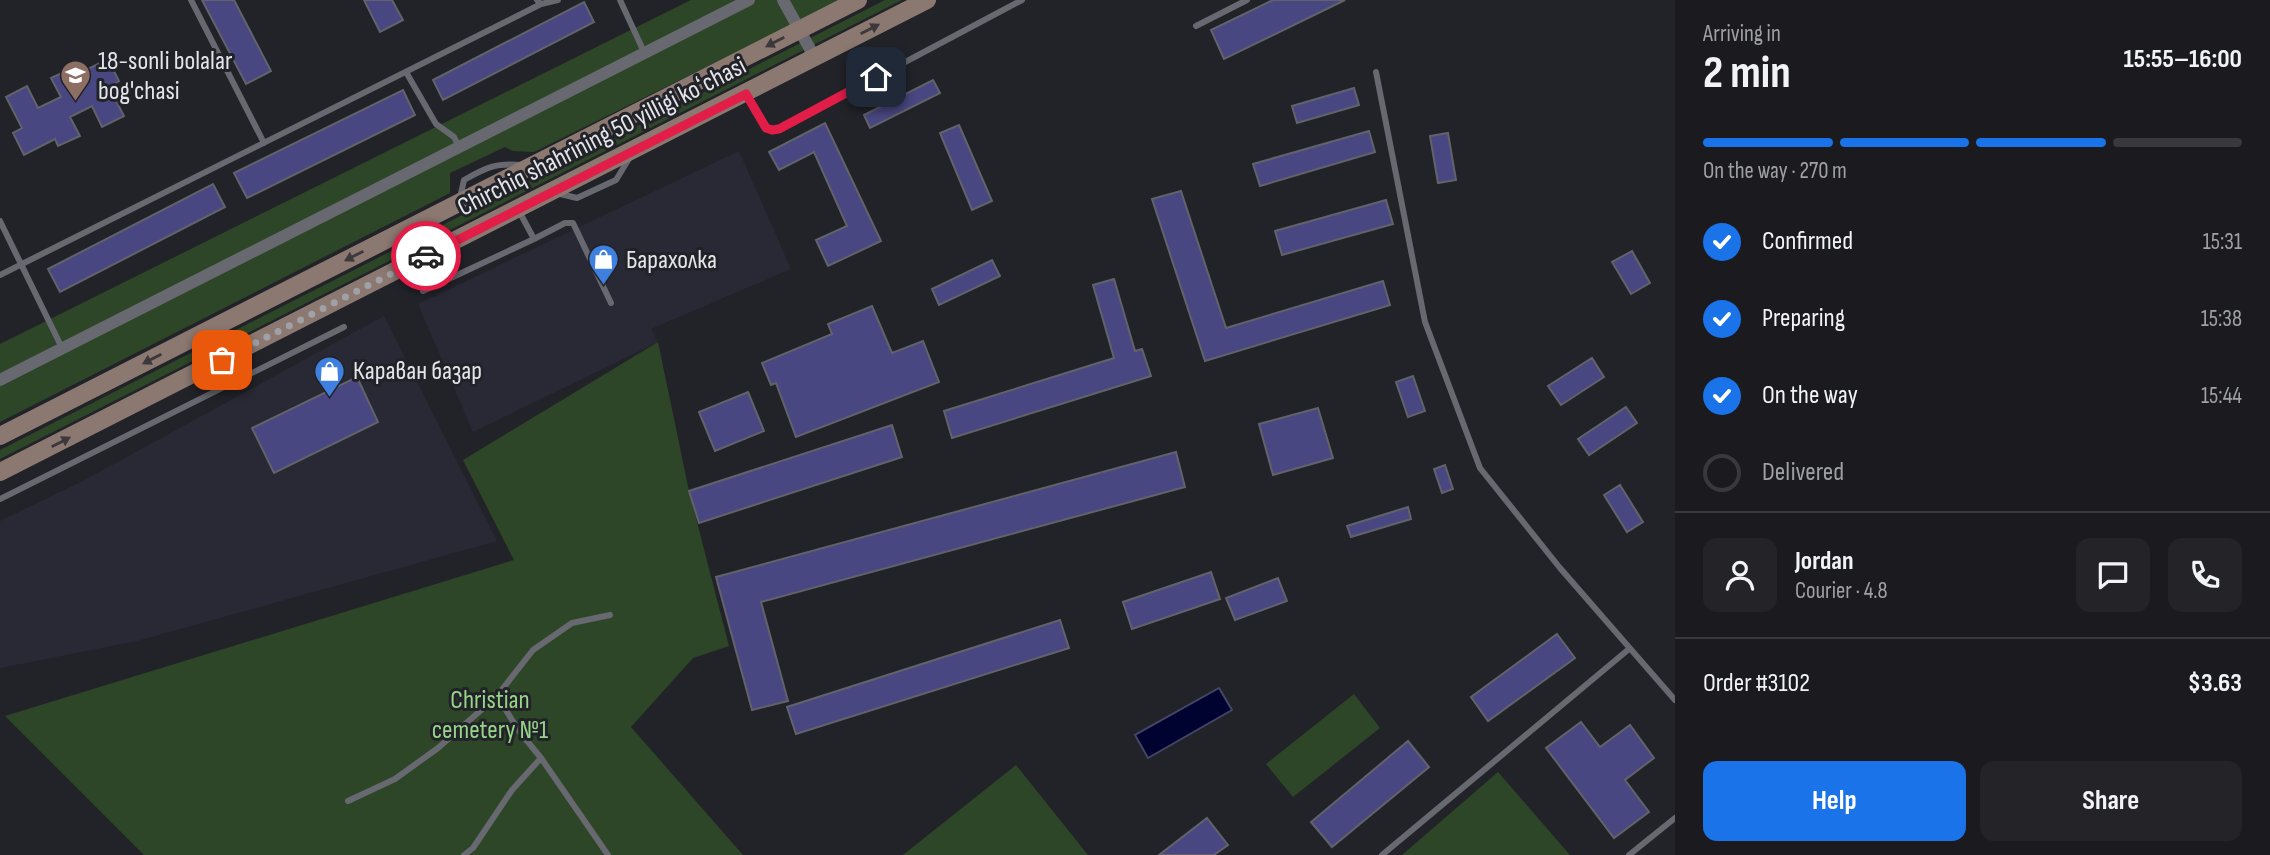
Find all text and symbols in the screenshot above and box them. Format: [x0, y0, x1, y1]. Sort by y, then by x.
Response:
text: Arriving in [1703, 20, 1781, 48]
one-way arrow [860, 24, 880, 35]
one-way arrow [765, 36, 785, 48]
text: 15:55–16:00 [2124, 44, 2242, 75]
place label: 18-sonli bolalar bog'chasi [98, 46, 233, 107]
text: 2 min [1703, 46, 1791, 101]
pin [846, 47, 906, 107]
street label: Chirchiq shahrining 50 yilligi koʻchasi [453, 51, 751, 223]
icon: home [857, 58, 895, 96]
school or university icon: 18-sonli bolalar bog'chasi [58, 59, 92, 103]
text: On the way · 270 m [1703, 157, 1847, 185]
courier [391, 221, 461, 291]
icon: check [1703, 223, 1741, 261]
text: Confirmed [1762, 226, 1853, 257]
text: 15:31 [2203, 228, 2242, 256]
icon: car [407, 237, 445, 275]
shop icon: Барахолка [586, 243, 620, 287]
place label: Барахолка [626, 245, 717, 276]
one-way arrow [344, 249, 364, 261]
icon: check [1703, 300, 1741, 338]
text: Preparing [1762, 303, 1845, 334]
text: 15:38 [2201, 305, 2242, 333]
pin [192, 330, 252, 390]
icon: bag [203, 341, 241, 379]
one-way arrow [142, 353, 162, 364]
shop icon: Караван базар [313, 354, 347, 398]
place label: Караван базар [353, 356, 482, 387]
icon: check [1703, 377, 1741, 415]
text: On the way [1762, 380, 1858, 411]
text: 15:44 [2201, 382, 2242, 410]
one-way arrow [51, 436, 71, 447]
text: Delivered [1762, 457, 1844, 488]
button: person [1703, 538, 1777, 612]
button: chat [2076, 538, 2150, 612]
button: phone [2168, 538, 2242, 612]
text: Jordan [1795, 546, 1853, 577]
text: Courier · 4.8 [1795, 577, 1888, 605]
text: Order #3102 [1703, 668, 1810, 699]
text: $3.63 [2188, 668, 2242, 699]
park label: Christian cemetery №1 [432, 685, 548, 746]
button: Help [1703, 761, 1966, 841]
button: Share [1980, 761, 2242, 841]

